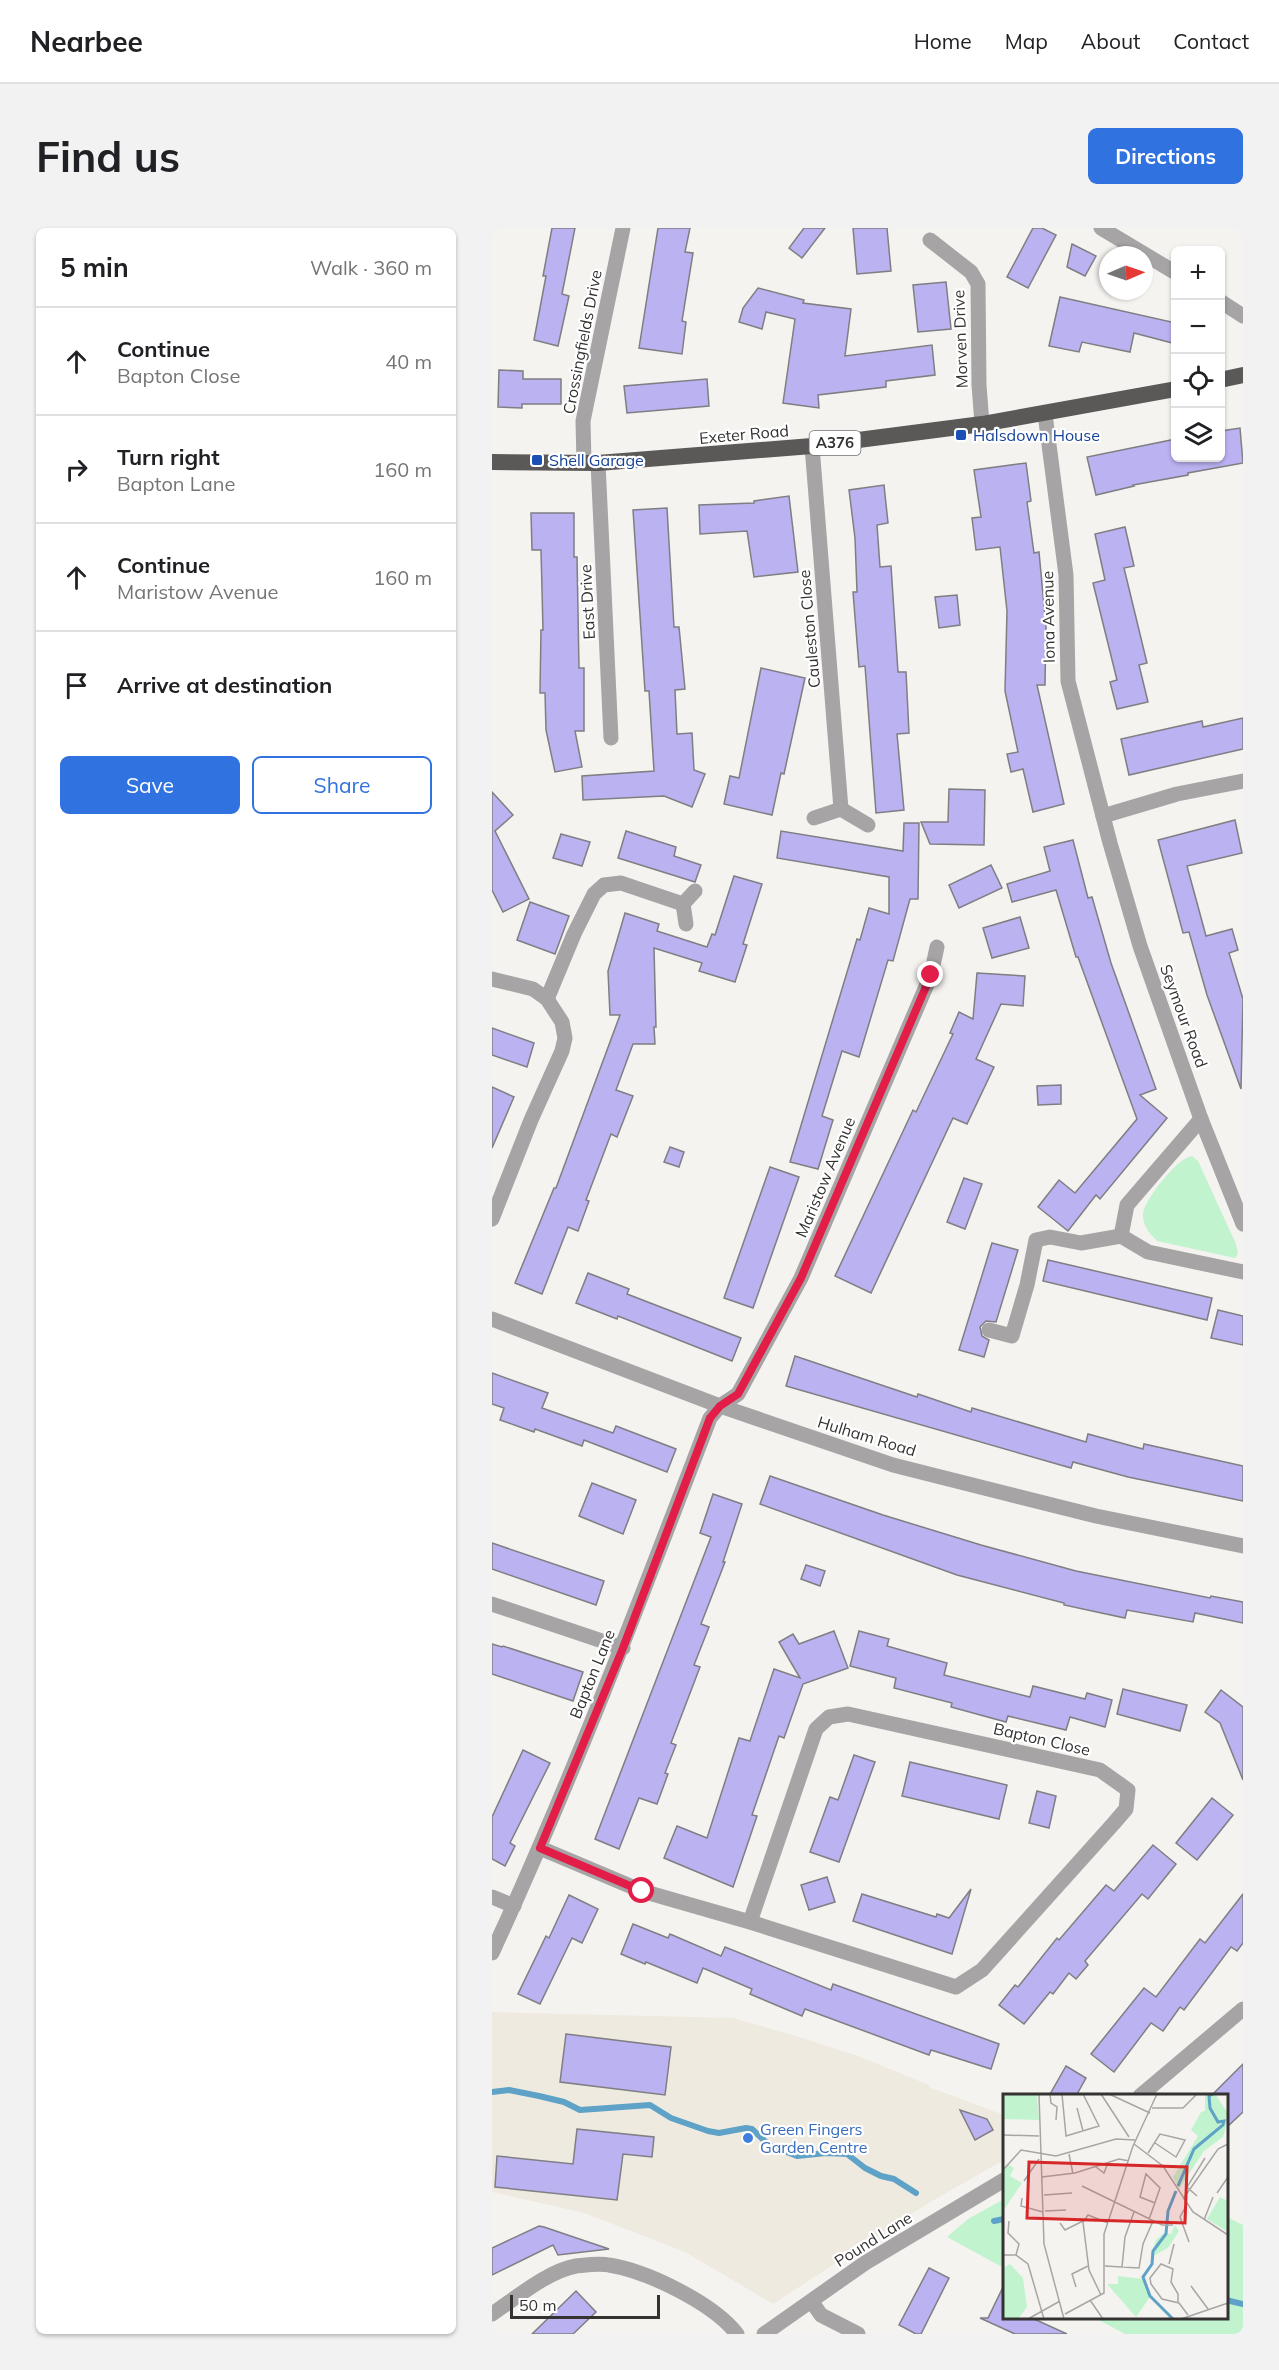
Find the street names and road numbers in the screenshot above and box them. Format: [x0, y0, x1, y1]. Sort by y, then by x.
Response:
street label: Crossingfields Drive [558, 268, 606, 416]
street label: Morven Drive [948, 289, 972, 389]
street label: Exeter Road [698, 420, 790, 448]
road number: A376 [810, 431, 860, 455]
street label: East Drive [575, 564, 599, 640]
street label: Cauleston Close [794, 569, 824, 689]
street label: Iona Avenue [1037, 571, 1059, 663]
street label: Seymour Road [1156, 962, 1212, 1070]
street label: Maristow Avenue [791, 1114, 859, 1240]
street label: Hulham Road [815, 1412, 919, 1460]
street label: Bapton Lane [565, 1626, 619, 1722]
street label: Bapton Close [992, 1718, 1092, 1760]
street label: Pound Lane [830, 2207, 916, 2271]

